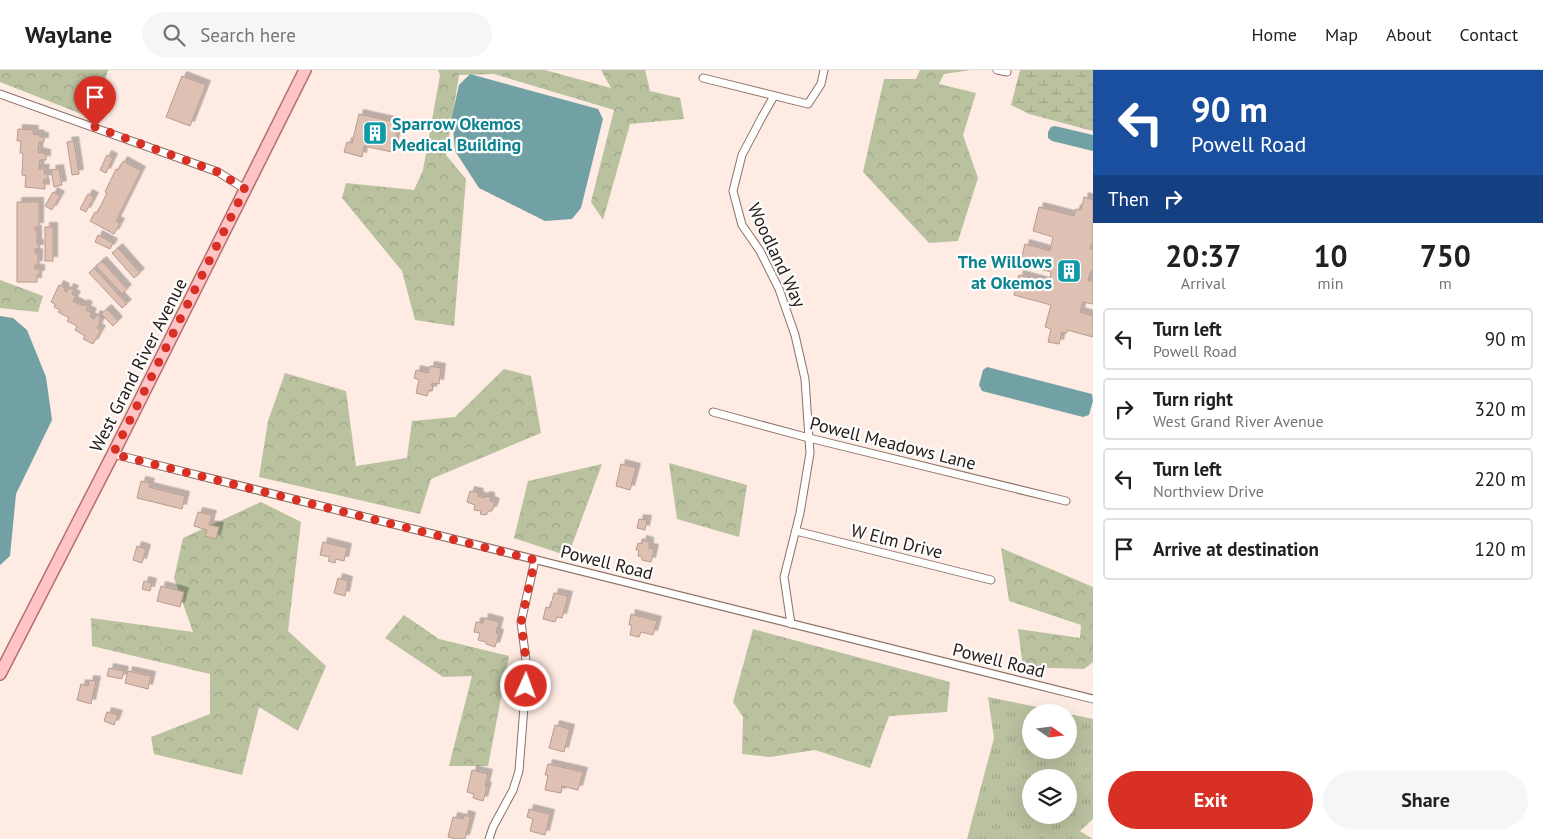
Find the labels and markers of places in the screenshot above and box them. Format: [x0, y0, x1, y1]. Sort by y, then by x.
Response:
pin [74, 76, 116, 127]
place label: Sparrow Okemos Medical Building [392, 112, 521, 156]
building icon: Sparrow Okemos Medical Building [362, 120, 388, 146]
place label: The Willows at Okemos [958, 250, 1052, 294]
building icon: The Willows at Okemos [1056, 258, 1082, 284]

